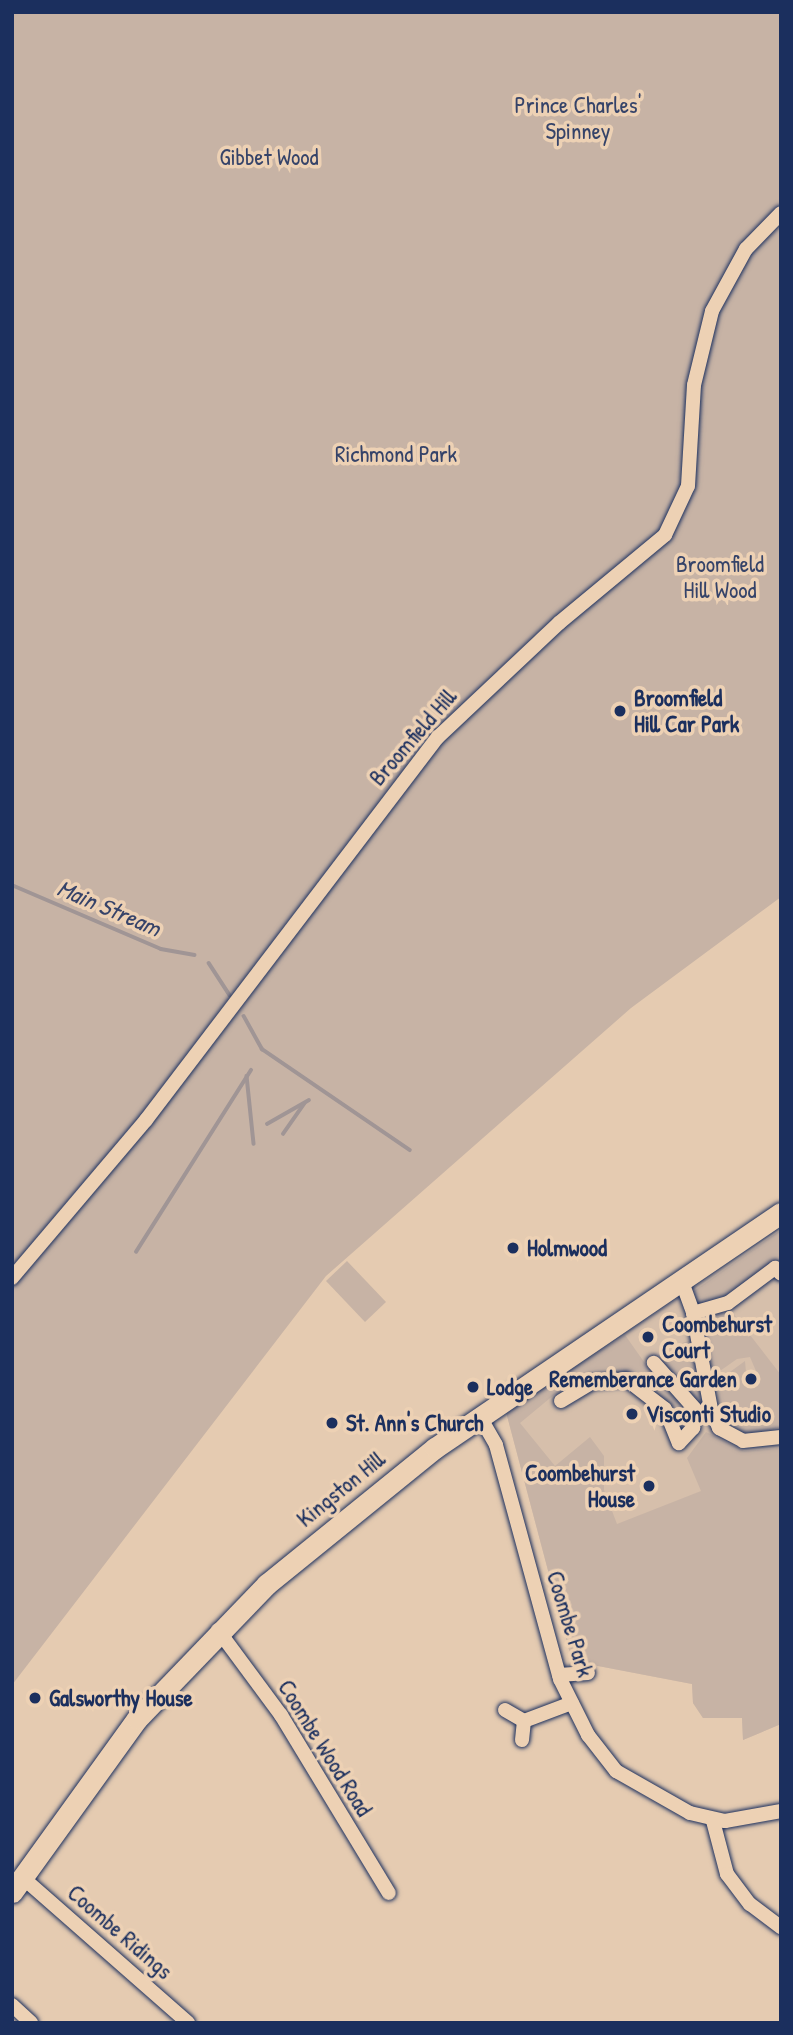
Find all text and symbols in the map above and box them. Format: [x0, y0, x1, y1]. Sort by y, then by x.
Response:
park label: Prince Charles' Spinney [515, 91, 641, 145]
park label: Gibbet Wood [219, 143, 319, 171]
park label: Richmond Park [335, 440, 457, 468]
park label: Broomfield Hill Wood [676, 550, 764, 604]
street label: Broomfield Hill [363, 683, 463, 791]
place label: Broomfield Hill Car Park [634, 684, 739, 738]
marker: Broomfield Hill Car Park [612, 703, 628, 719]
water label: Main Stream [53, 873, 165, 943]
place label: Holmwood [527, 1234, 607, 1262]
marker: Holmwood [505, 1240, 521, 1256]
place label: Coombehurst Court [662, 1310, 772, 1364]
marker: Coombehurst Court [640, 1329, 656, 1345]
place label: Rememberance Garden [549, 1365, 737, 1393]
marker: Rememberance Garden [743, 1371, 759, 1387]
place label: Lodge [487, 1373, 533, 1401]
marker: Lodge [465, 1379, 481, 1395]
place label: Visconti Studio [646, 1400, 771, 1428]
marker: Visconti Studio [624, 1406, 640, 1422]
place label: St. Ann's Church [346, 1409, 484, 1437]
marker: St. Ann's Church [324, 1415, 340, 1431]
street label: Kingston Hill [291, 1445, 391, 1533]
place label: Coombehurst House [525, 1459, 635, 1513]
marker: Coombehurst House [641, 1478, 657, 1494]
street label: Coombe Park [541, 1568, 599, 1680]
street label: Coombe Wood Road [272, 1675, 378, 1821]
place label: Galsworthy House [49, 1684, 193, 1712]
marker: Galsworthy House [27, 1690, 43, 1706]
street label: Coombe Ridings [62, 1879, 178, 1985]

